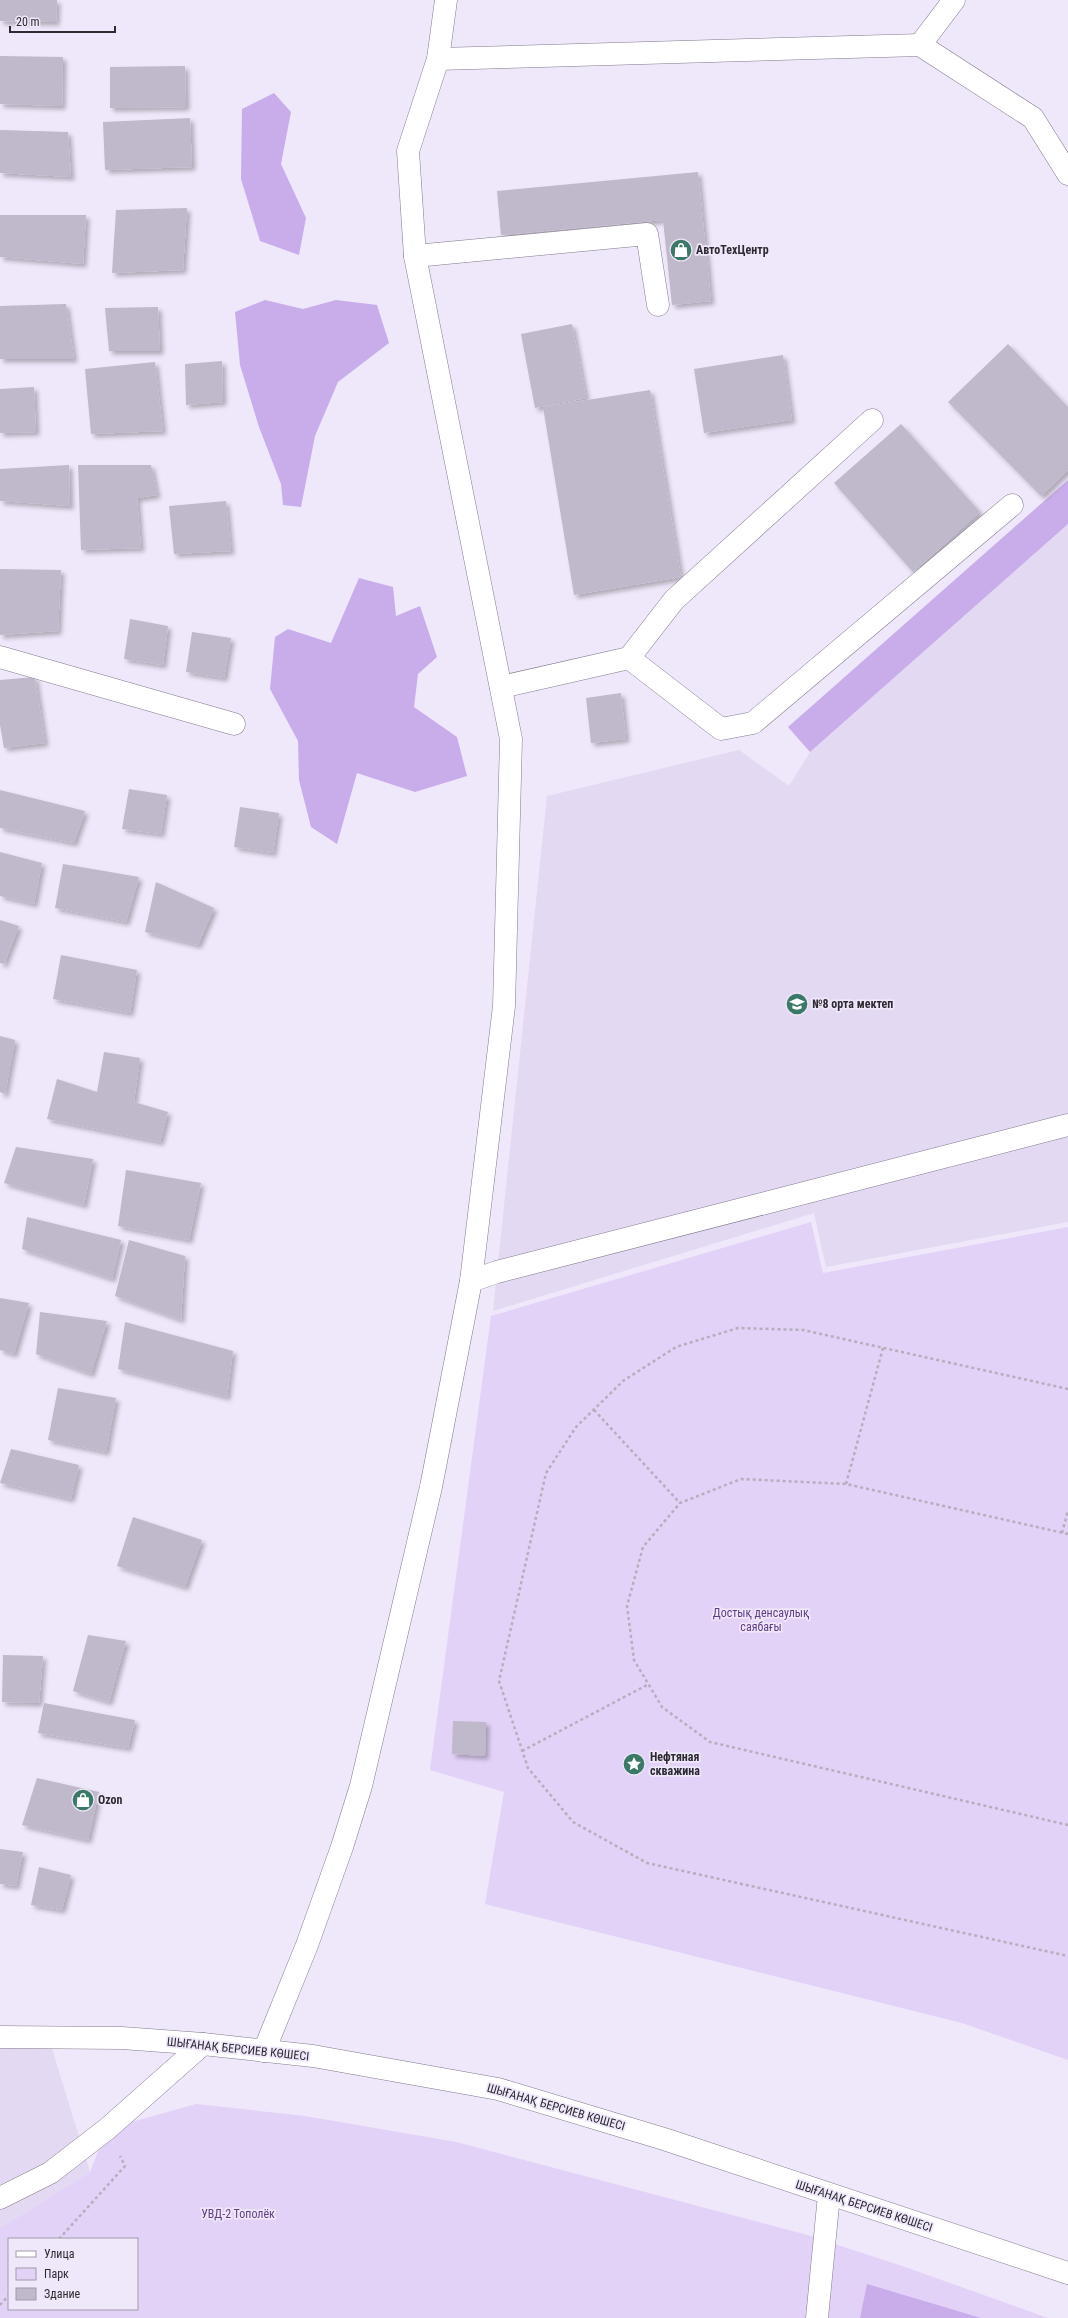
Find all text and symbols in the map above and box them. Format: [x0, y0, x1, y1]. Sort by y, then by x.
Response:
scale bar [10, 8, 115, 34]
text: 20 m [16, 15, 40, 29]
shop icon: АвтоТехЦентр [668, 237, 694, 263]
place label: АвтоТехЦентр [696, 243, 769, 257]
school or university icon: №8 орта мектеп [784, 991, 810, 1017]
place label: №8 орта мектеп [812, 997, 893, 1011]
park label: Достық денсаулық саябағы [713, 1606, 809, 1634]
place label: Нефтяная скважина [650, 1750, 700, 1778]
place icon: Нефтяная скважина [621, 1751, 647, 1777]
shop icon: Ozon [70, 1787, 96, 1813]
place label: Ozon [98, 1793, 123, 1807]
street label: ШЫҒАНАҚ БЕРСИЕВ КӨШЕСІ [166, 2035, 310, 2063]
street label: ШЫҒАНАҚ БЕРСИЕВ КӨШЕСІ [485, 2081, 627, 2133]
street label: ШЫҒАНАҚ БЕРСИЕВ КӨШЕСІ [794, 2177, 934, 2235]
park label: УВД-2 Тополёк [201, 2207, 275, 2221]
legend [8, 2238, 138, 2310]
text: Улица [44, 2247, 75, 2261]
text: Парк [44, 2267, 69, 2281]
text: Здание [44, 2287, 81, 2301]

